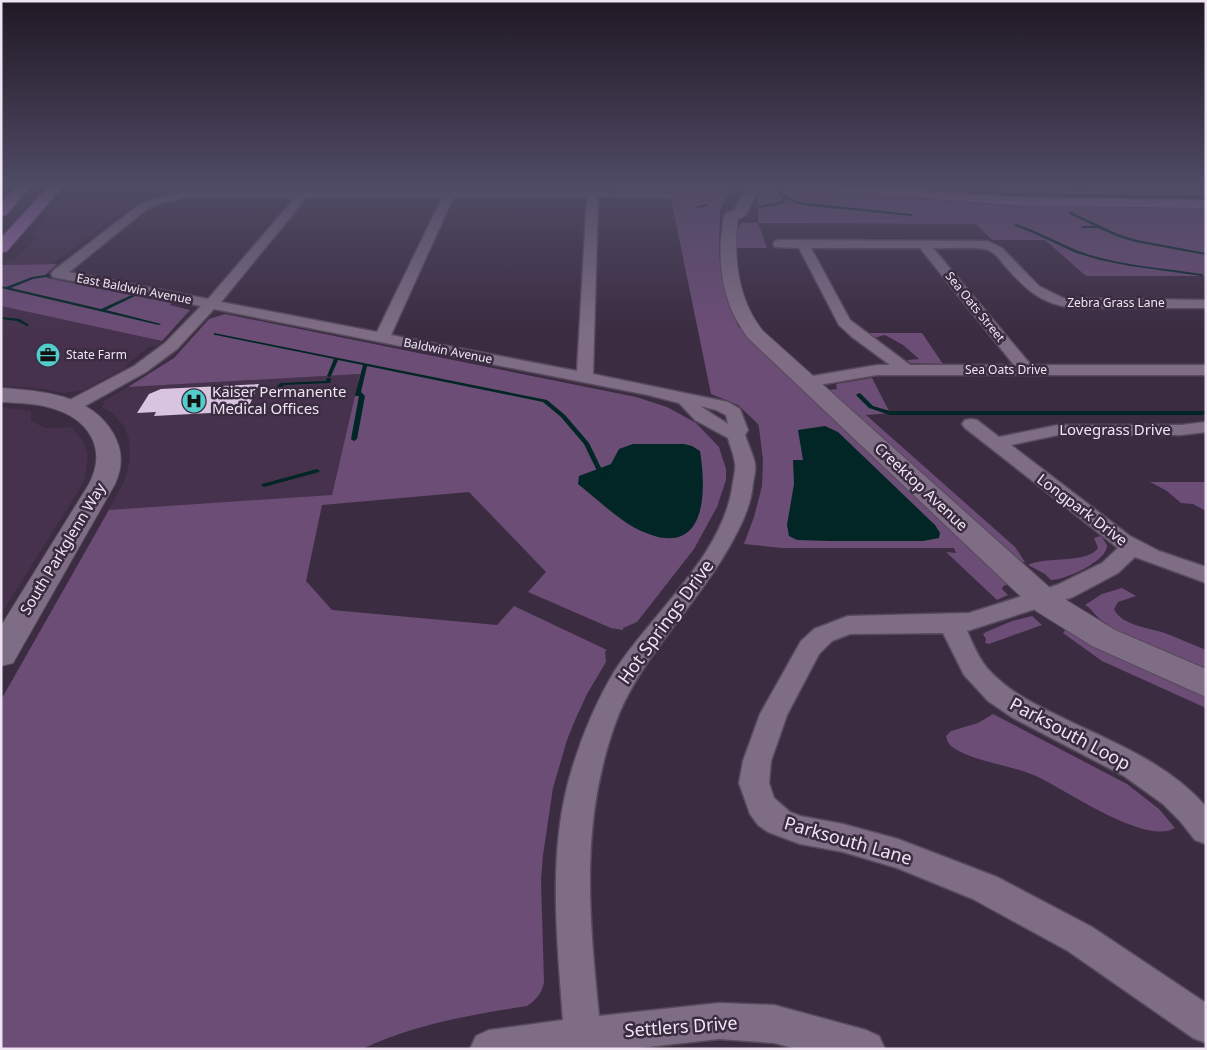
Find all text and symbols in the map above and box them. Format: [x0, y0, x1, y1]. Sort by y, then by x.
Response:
street label: Sea Oats Street [942, 268, 1009, 346]
street label: East Baldwin Avenue [75, 269, 193, 308]
street label: Zebra Grass Lane [1067, 294, 1165, 311]
street label: Baldwin Avenue [402, 334, 494, 368]
office icon: State Farm [35, 342, 61, 368]
place label: State Farm [66, 346, 127, 363]
street label: Sea Oats Drive [965, 361, 1047, 378]
place label: Kaiser Permanente Medical Offices [212, 381, 346, 418]
hospital icon: Kaiser Permanente Medical Offices [181, 388, 207, 414]
street label: Lovegrass Drive [1059, 419, 1171, 439]
street label: Creektop Avenue [871, 438, 973, 535]
street label: Longpark Drive [1033, 469, 1132, 550]
street label: South Parkglenn Way [15, 479, 110, 618]
street label: Hot Springs Drive [612, 554, 719, 689]
street label: Parksouth Loop [1006, 691, 1135, 775]
street label: Parksouth Lane [782, 810, 915, 870]
street label: Settlers Drive [624, 1010, 738, 1042]

